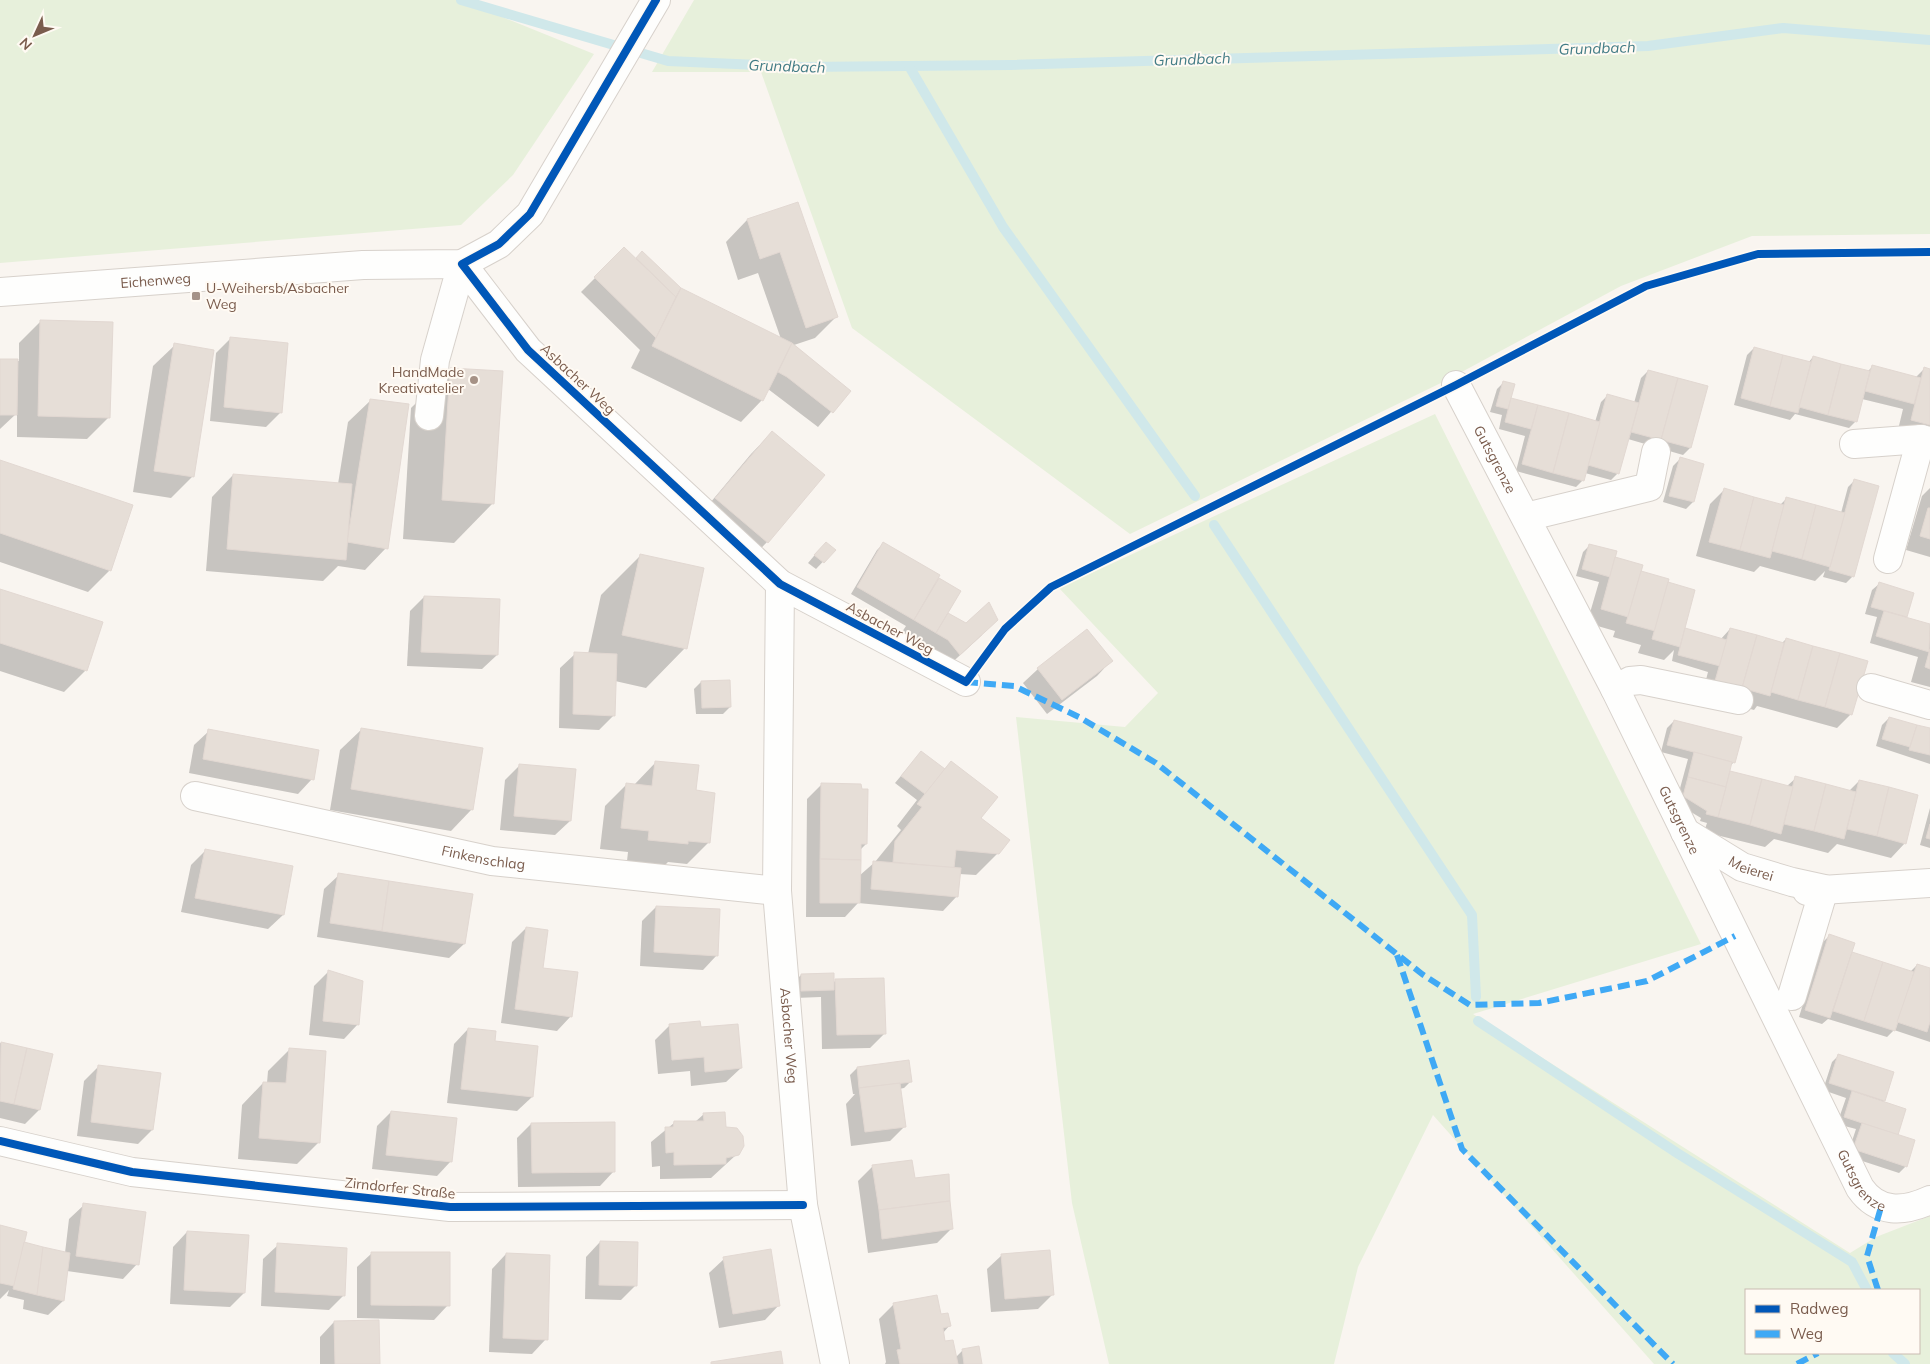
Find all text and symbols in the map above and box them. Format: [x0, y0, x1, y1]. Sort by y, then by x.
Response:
north arrow [10, 10, 60, 60]
text: N [16, 34, 36, 54]
water label: Grundbach [1558, 37, 1636, 59]
water label: Grundbach [1153, 48, 1231, 70]
water label: Grundbach [748, 55, 826, 77]
street label: Eichenweg [120, 269, 191, 292]
place label: U-Weihersb/Asbacher Weg [206, 279, 350, 313]
marker: U-Weihersb/Asbacher Weg [190, 290, 202, 302]
street label: Asbacher Weg [537, 340, 619, 418]
place label: HandMade Kreativatelier [378, 363, 465, 397]
marker: HandMade Kreativatelier [468, 374, 480, 386]
street label: Gutsgrenze [1470, 422, 1520, 496]
street label: Asbacher Weg [843, 597, 937, 659]
street label: Gutsgrenze [1655, 783, 1704, 857]
street label: Finkenschlag [440, 841, 526, 873]
street label: Meierei [1725, 852, 1776, 885]
street label: Asbacher Weg [776, 987, 802, 1084]
street label: Gutsgrenze [1833, 1146, 1888, 1216]
street label: Zirndorfer Straße [344, 1173, 456, 1203]
legend [1745, 1289, 1920, 1354]
text: Radweg [1790, 1299, 1848, 1318]
text: Weg [1790, 1324, 1823, 1343]

